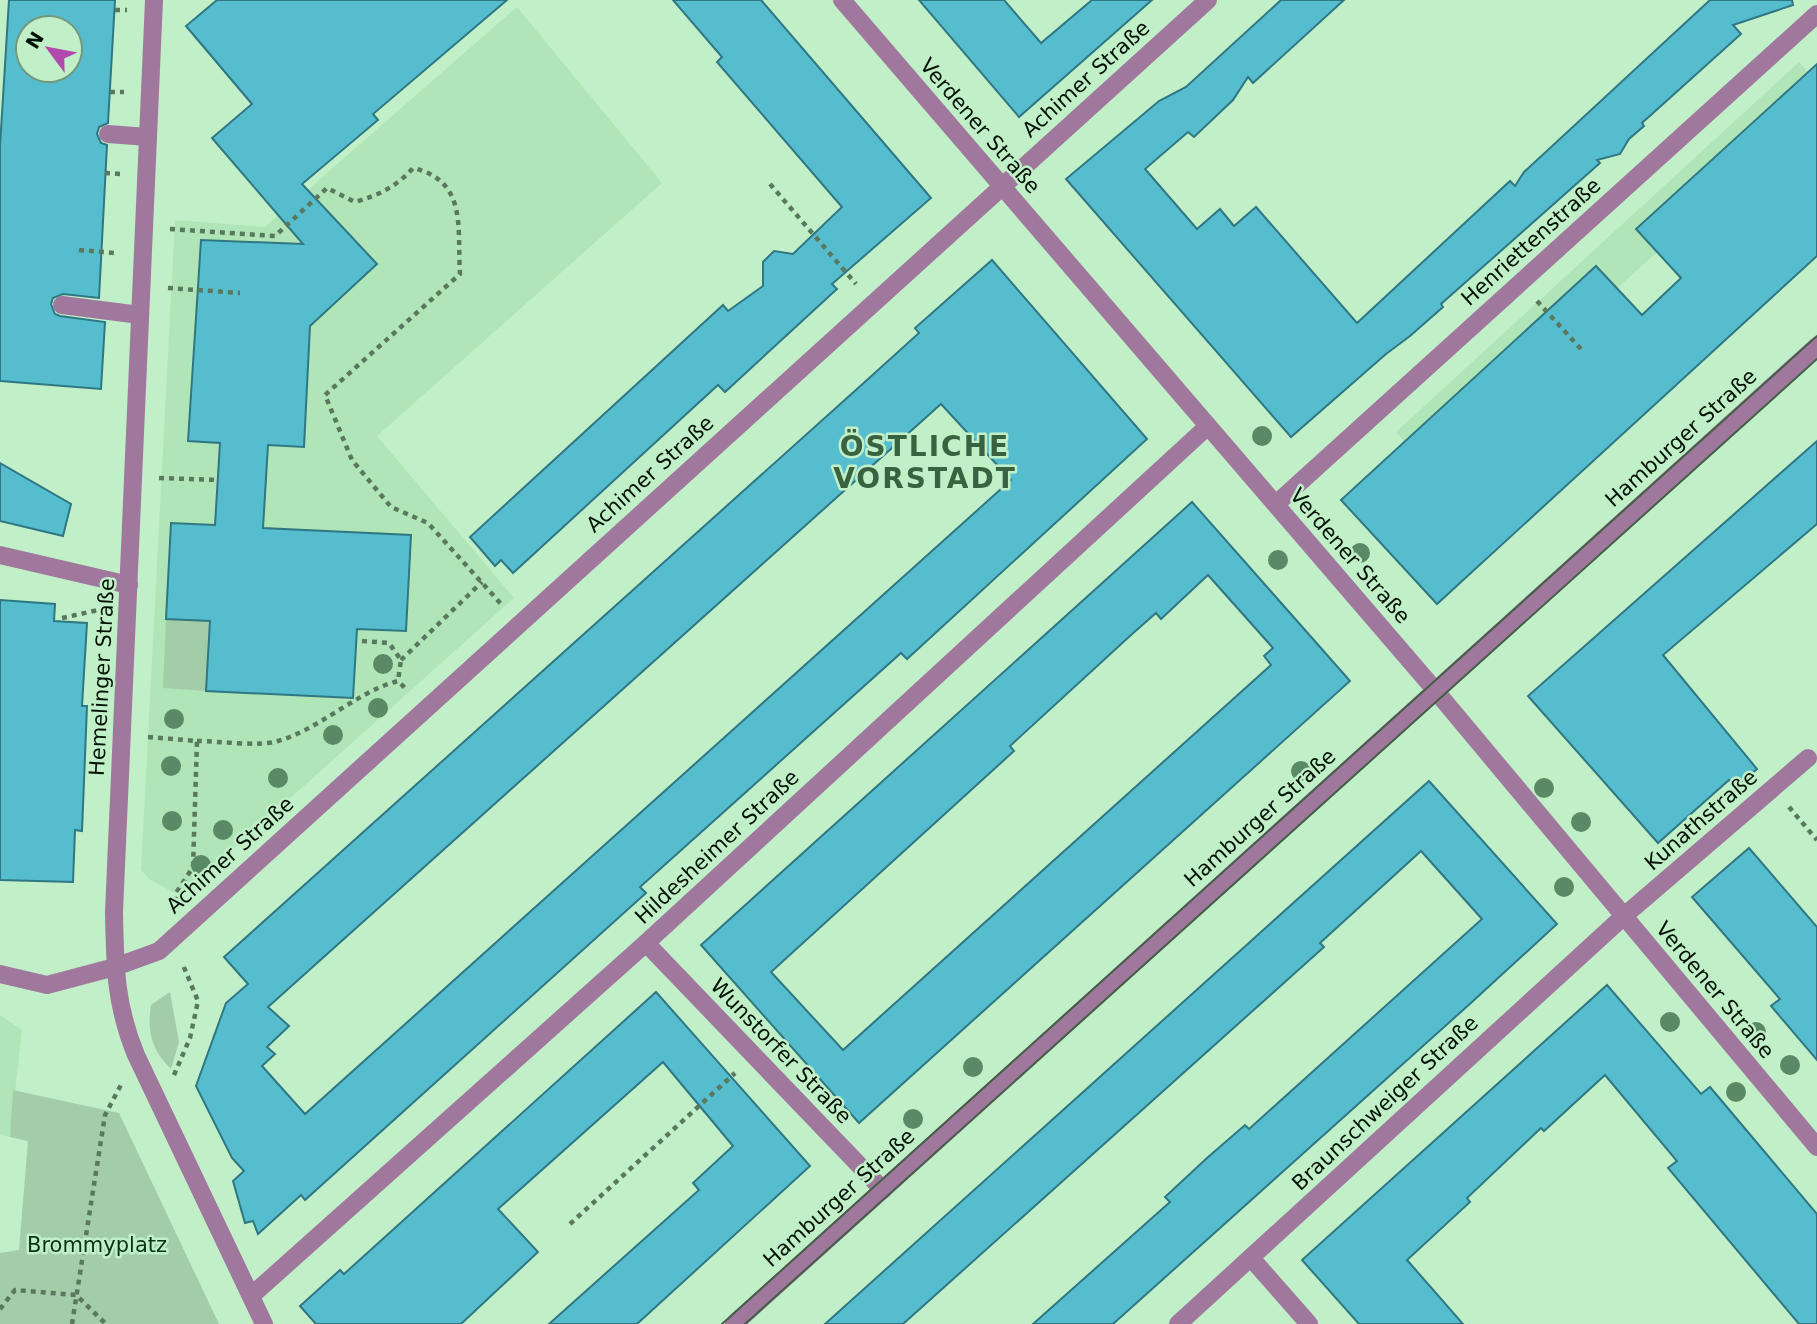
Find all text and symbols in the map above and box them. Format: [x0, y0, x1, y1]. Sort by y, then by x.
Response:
north arrow [14, 14, 84, 84]
street label: Achimer Straße [1018, 16, 1154, 142]
text: N [21, 27, 48, 53]
street label: Verdener Straße [915, 54, 1045, 198]
street label: Henriettenstraße [1456, 173, 1606, 311]
street label: Hamburger Straße [1601, 364, 1761, 512]
street label: Achimer Straße [582, 411, 718, 537]
district label: ÖSTLICHE VORSTADT [833, 429, 1017, 495]
street label: Verdener Straße [1285, 484, 1415, 628]
street label: Hemelinger Straße [85, 578, 119, 776]
street label: Hamburger Straße [1180, 744, 1340, 892]
street label: Hildesheimer Straße [630, 765, 804, 929]
street label: Kunathstraße [1640, 765, 1762, 875]
street label: Achimer Straße [162, 792, 298, 918]
street label: Verdener Straße [1651, 917, 1779, 1063]
street label: Wunstorfer Straße [706, 974, 856, 1128]
street label: Braunschweiger Straße [1287, 1011, 1483, 1195]
street label: Hamburger Straße [759, 1124, 919, 1272]
park label: Brommyplatz [27, 1233, 167, 1257]

